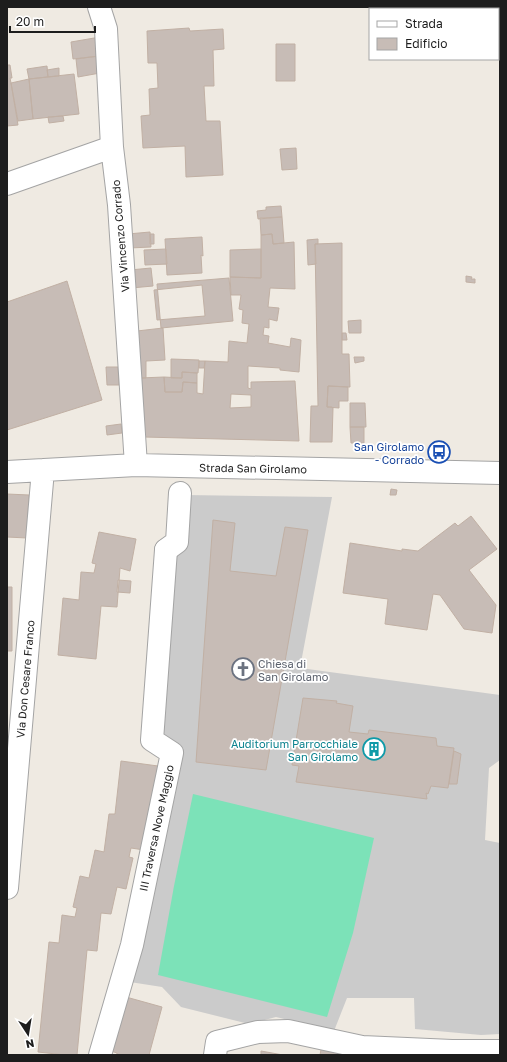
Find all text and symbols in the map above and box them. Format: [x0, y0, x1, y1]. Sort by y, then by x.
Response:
scale bar [10, 8, 95, 34]
legend [369, 8, 499, 60]
text: 20 m [16, 14, 44, 29]
text: Strada [405, 16, 443, 31]
text: Edificio [405, 36, 447, 51]
street label: Via Vincenzo Corrado [109, 179, 131, 293]
bus stop icon: San Girolamo - Corrado [426, 439, 452, 465]
place label: San Girolamo - Corrado [354, 440, 424, 466]
street label: Strada San Girolamo [199, 461, 307, 475]
street label: Via Don Cesare Franco [13, 619, 37, 739]
church icon: Chiesa di San Girolamo [230, 656, 256, 682]
place label: Chiesa di San Girolamo [258, 657, 329, 683]
building icon: Auditorium Parrocchiale San Girolamo [361, 736, 387, 762]
place label: Auditorium Parrocchiale San Girolamo [231, 737, 358, 763]
street label: III Traversa Nove Maggio [136, 763, 176, 892]
north arrow [8, 1014, 48, 1054]
text: N [25, 1037, 36, 1051]

